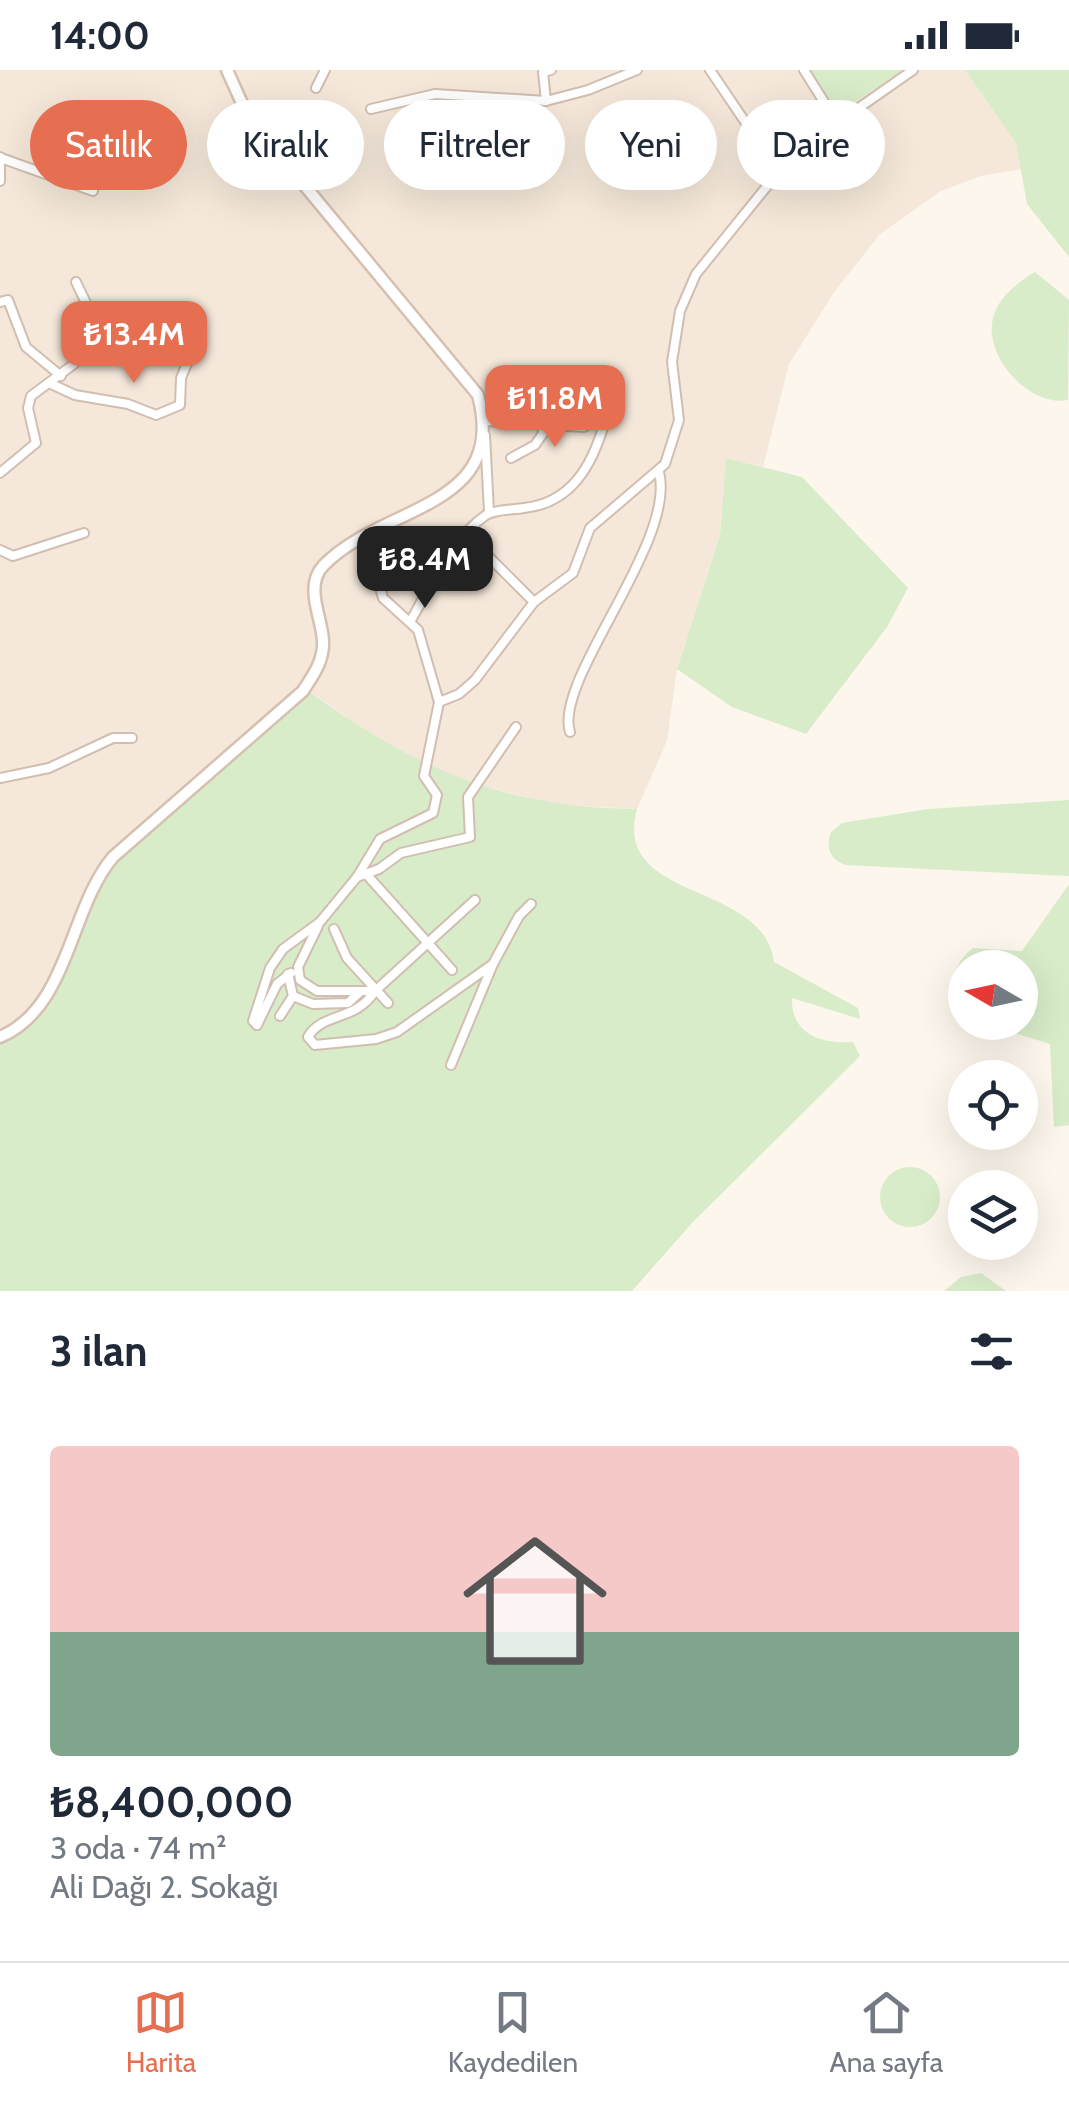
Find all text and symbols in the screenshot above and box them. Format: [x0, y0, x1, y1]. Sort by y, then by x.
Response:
text: 14:00 [50, 12, 150, 59]
chip: Satılık [30, 100, 187, 190]
chip: Kiralık [207, 100, 364, 190]
chip: Filtreler [384, 100, 565, 190]
chip: Yeni [585, 100, 717, 190]
chip: Daire [737, 100, 885, 190]
pin: ₺13.4M [53, 301, 215, 386]
text: ₺13.4M [83, 314, 185, 353]
pin: ₺11.8M [474, 365, 636, 450]
text: ₺11.8M [507, 378, 603, 417]
pin: ₺8.4M [355, 526, 495, 611]
text: ₺8.4M [379, 539, 471, 578]
north arrow [948, 950, 1038, 1040]
map controls [948, 950, 1038, 1260]
button: locate [948, 1060, 1038, 1150]
button: layers [948, 1170, 1038, 1260]
icon: filters [964, 1324, 1019, 1379]
text: 3 ilan [50, 1325, 147, 1377]
icon: home [445, 1511, 625, 1691]
text: ₺8,400,000 [50, 1776, 293, 1828]
text: 3 oda · 74 m² [50, 1828, 227, 1867]
text: Ali Dağı 2. Sokağı [50, 1867, 278, 1906]
tab: Harita [126, 1985, 196, 2079]
tab: Kaydedilen [448, 1985, 578, 2079]
tab: Ana sayfa [829, 1985, 943, 2079]

